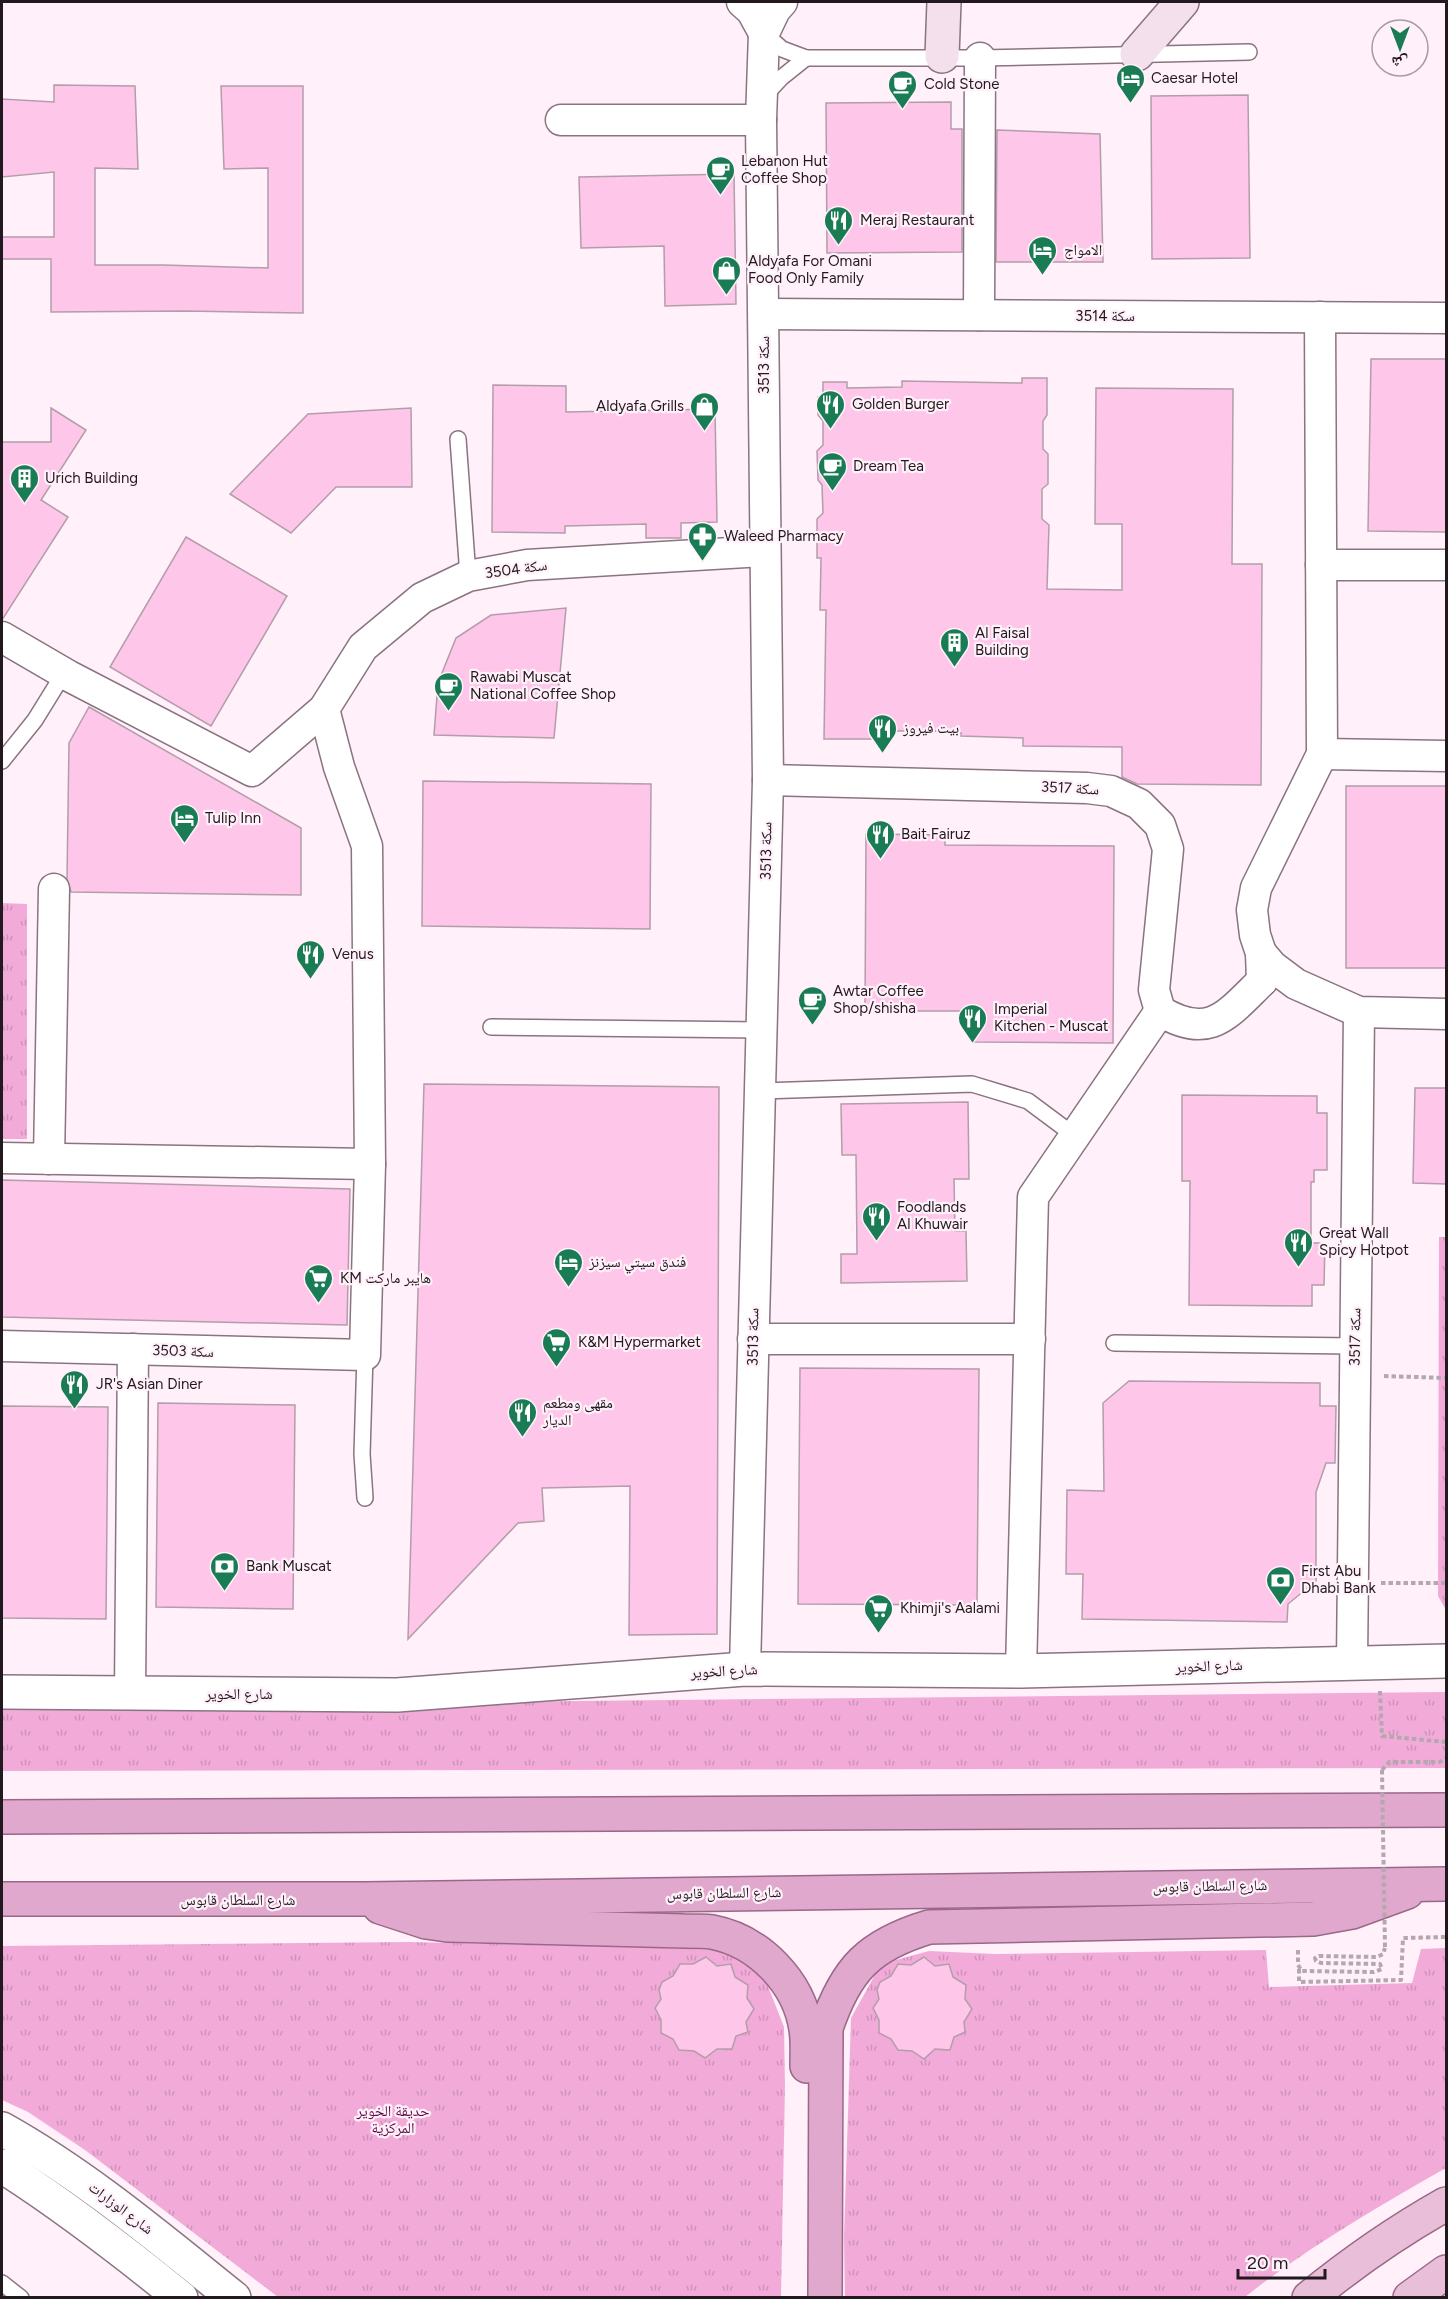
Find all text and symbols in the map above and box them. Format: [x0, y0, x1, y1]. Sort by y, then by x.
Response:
north arrow [1370, 18, 1430, 78]
text: ش [1391, 53, 1408, 72]
hotel icon: Caesar Hotel [1114, 62, 1146, 104]
cafe icon: Cold Stone [887, 68, 919, 110]
place label: Caesar Hotel [1151, 69, 1238, 87]
place label: Cold Stone [924, 75, 999, 93]
place label: Lebanon Hut Coffee Shop [741, 152, 828, 187]
cafe icon: Lebanon Hut Coffee Shop [704, 154, 736, 196]
restaurant icon: Meraj Restaurant [823, 204, 855, 246]
place label: Meraj Restaurant [860, 211, 975, 229]
hotel icon: الامواج [1027, 234, 1059, 276]
place label: الامواج [1064, 241, 1102, 260]
place label: Aldyafa For Omani Food Only Family [748, 252, 872, 287]
shop icon: Aldyafa For Omani Food Only Family [711, 254, 743, 296]
street label: سكة 3514 [1075, 307, 1135, 325]
street label: سكة 3513 [755, 336, 773, 394]
restaurant icon: Golden Burger [815, 388, 847, 430]
shop icon: Aldyafa Grills [689, 390, 721, 432]
place label: Golden Burger [852, 395, 949, 413]
place label: Aldyafa Grills [596, 397, 684, 415]
cafe icon: Dream Tea [816, 450, 848, 492]
place label: Dream Tea [853, 457, 924, 475]
building icon: Urich Building [8, 462, 40, 504]
place label: Urich Building [45, 469, 138, 487]
pharmacy icon: Waleed Pharmacy [687, 520, 719, 562]
place label: Waleed Pharmacy [724, 527, 844, 545]
street label: سكة 3504 [484, 556, 549, 582]
place label: Al Faisal Building [975, 624, 1029, 659]
building icon: Al Faisal Building [938, 626, 970, 668]
place label: Rawabi Muscat National Coffee Shop [470, 668, 616, 703]
cafe icon: Rawabi Muscat National Coffee Shop [433, 670, 465, 712]
restaurant icon: بيت فيروز [866, 712, 898, 754]
place label: بيت فيروز [902, 719, 959, 737]
street label: سكة 3517 [1040, 777, 1100, 799]
hotel icon: Tulip Inn [168, 802, 200, 844]
place label: Tulip Inn [205, 809, 261, 827]
restaurant icon: Bait Fairuz [864, 818, 896, 860]
street label: سكة 3513 [756, 822, 776, 880]
place label: Bait Fairuz [901, 825, 971, 843]
restaurant icon: Venus [295, 938, 327, 980]
place label: Venus [332, 945, 374, 963]
place label: Awtar Coffee Shop/shisha [833, 982, 924, 1017]
cafe icon: Awtar Coffee Shop/shisha [796, 984, 828, 1026]
place label: Imperial Kitchen - Muscat [994, 1000, 1109, 1035]
restaurant icon: Imperial Kitchen - Muscat [957, 1002, 989, 1044]
place label: Foodlands Al Khuwair [897, 1198, 968, 1233]
restaurant icon: Foodlands Al Khuwair [860, 1200, 892, 1242]
place label: Great Wall Spicy Hotpot [1319, 1224, 1409, 1259]
restaurant icon: Great Wall Spicy Hotpot [1282, 1226, 1314, 1268]
hotel icon: فندق سيتي سيزنز [552, 1246, 584, 1288]
place label: فندق سيتي سيزنز [588, 1253, 686, 1274]
supermarket icon: KM هايبر ماركت [303, 1262, 335, 1304]
place label: KM هايبر ماركت [340, 1269, 431, 1287]
street label: سكة 3513 [743, 1308, 763, 1366]
street label: سكة 3517 [1345, 1308, 1365, 1366]
supermarket icon: K&M Hypermarket [541, 1326, 573, 1368]
place label: K&M Hypermarket [578, 1333, 701, 1351]
street label: سكة 3503 [152, 1341, 214, 1361]
restaurant icon: JR's Asian Diner [59, 1368, 91, 1410]
place label: JR's Asian Diner [96, 1375, 203, 1393]
place label: مقهى ومطعم الديار [542, 1394, 613, 1429]
restaurant icon: مقهى ومطعم الديار [506, 1396, 538, 1438]
bank icon: Bank Muscat [209, 1550, 241, 1592]
place label: Bank Muscat [246, 1557, 332, 1575]
place label: First Abu Dhabi Bank [1301, 1562, 1377, 1597]
bank icon: First Abu Dhabi Bank [1264, 1564, 1296, 1606]
supermarket icon: Khimji's Aalami [863, 1592, 895, 1634]
place label: Khimji's Aalami [900, 1599, 1000, 1617]
street label: شارع الخوير [1174, 1656, 1243, 1677]
street label: شارع الخوير [689, 1660, 758, 1683]
street label: شارع الخوير [204, 1685, 273, 1704]
street label: شارع السلطان قابوس [1152, 1876, 1268, 1897]
street label: شارع السلطان قابوس [666, 1883, 782, 1904]
street label: شارع السلطان قابوس [181, 1891, 295, 1910]
park label: حديقة الخوير المركزية [355, 2102, 430, 2137]
street label: شارع الوزارات [85, 2178, 157, 2239]
scale bar [1238, 2242, 1325, 2280]
text: 20 m [1247, 2252, 1288, 2274]

